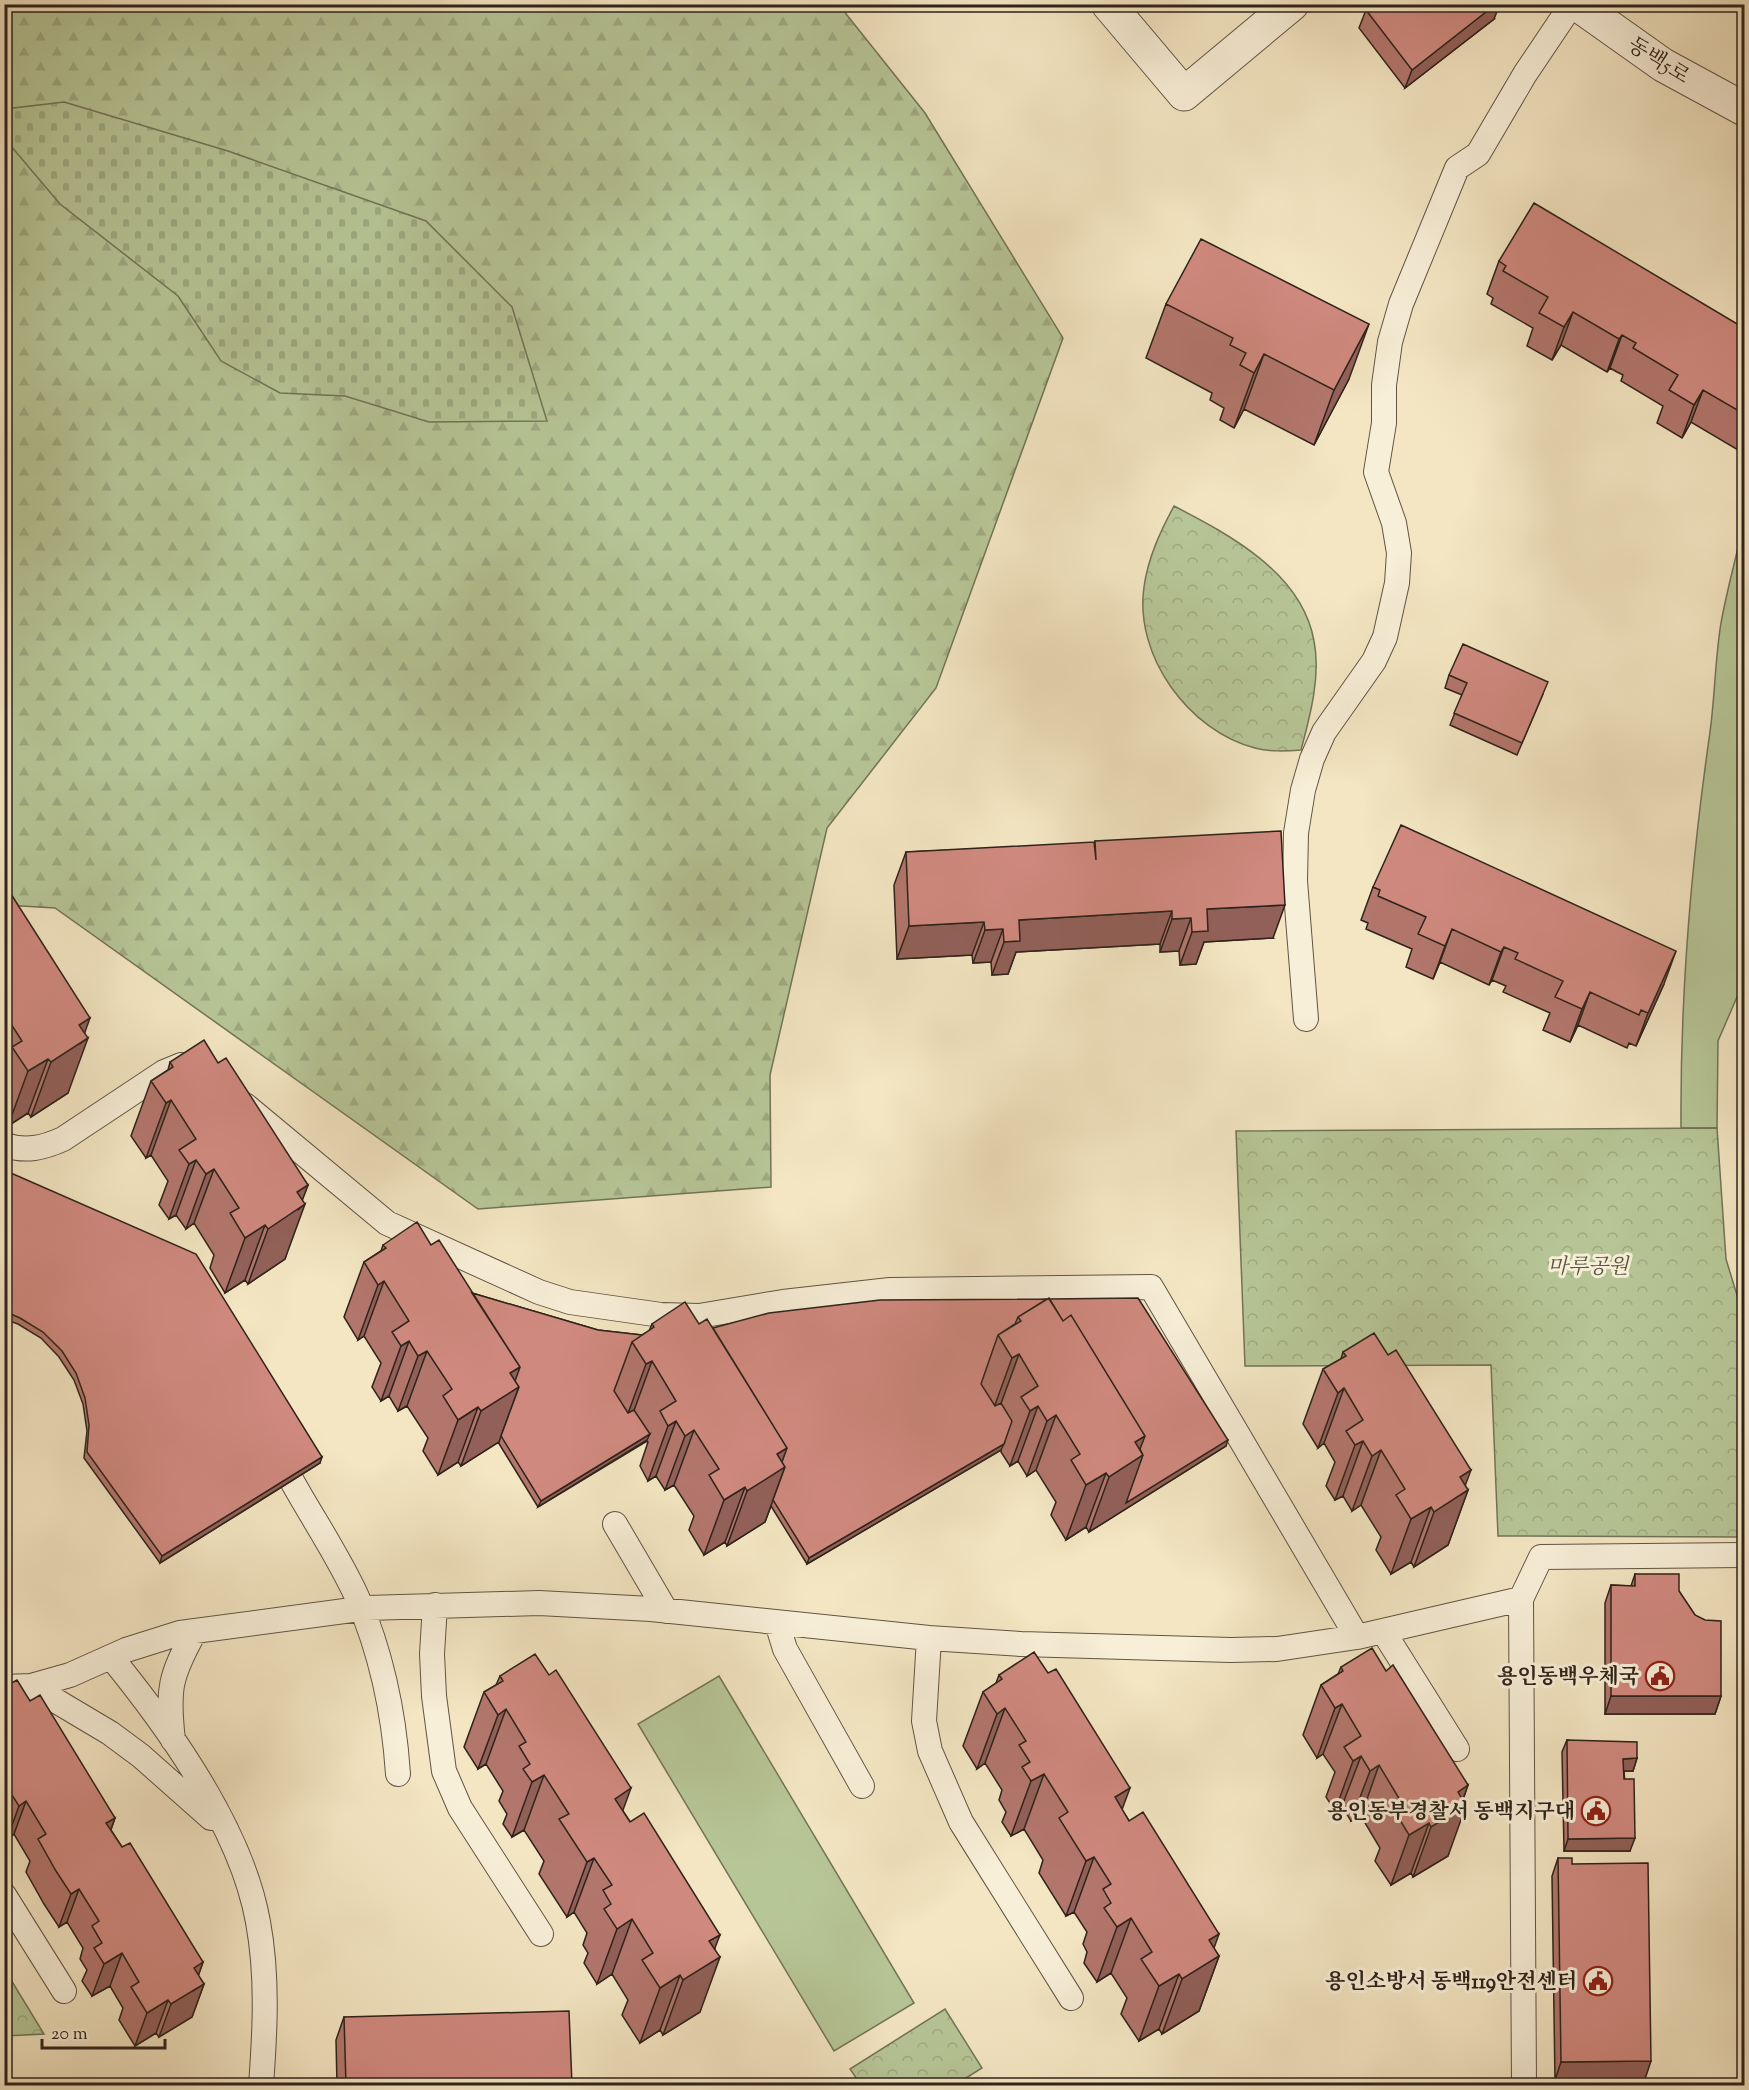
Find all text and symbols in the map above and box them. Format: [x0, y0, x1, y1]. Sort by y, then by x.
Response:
street label: 동백5로 [1621, 31, 1695, 92]
park label: 마루공원 [1547, 1253, 1630, 1283]
public building icon: 용인동백우체국 [1644, 1660, 1676, 1692]
place label: 용인동백우체국 [1497, 1663, 1639, 1693]
public building icon: 용인동부경찰서 동백지구대 [1580, 1795, 1612, 1827]
place label: 용인동부경찰서 동백지구대 [1327, 1798, 1575, 1828]
public building icon: 용인소방서 동백119안전센터 [1582, 1965, 1614, 1997]
place label: 용인소방서 동백119안전센터 [1325, 1968, 1577, 1998]
scale bar [42, 2012, 165, 2050]
text: 20 m [51, 2022, 88, 2048]

